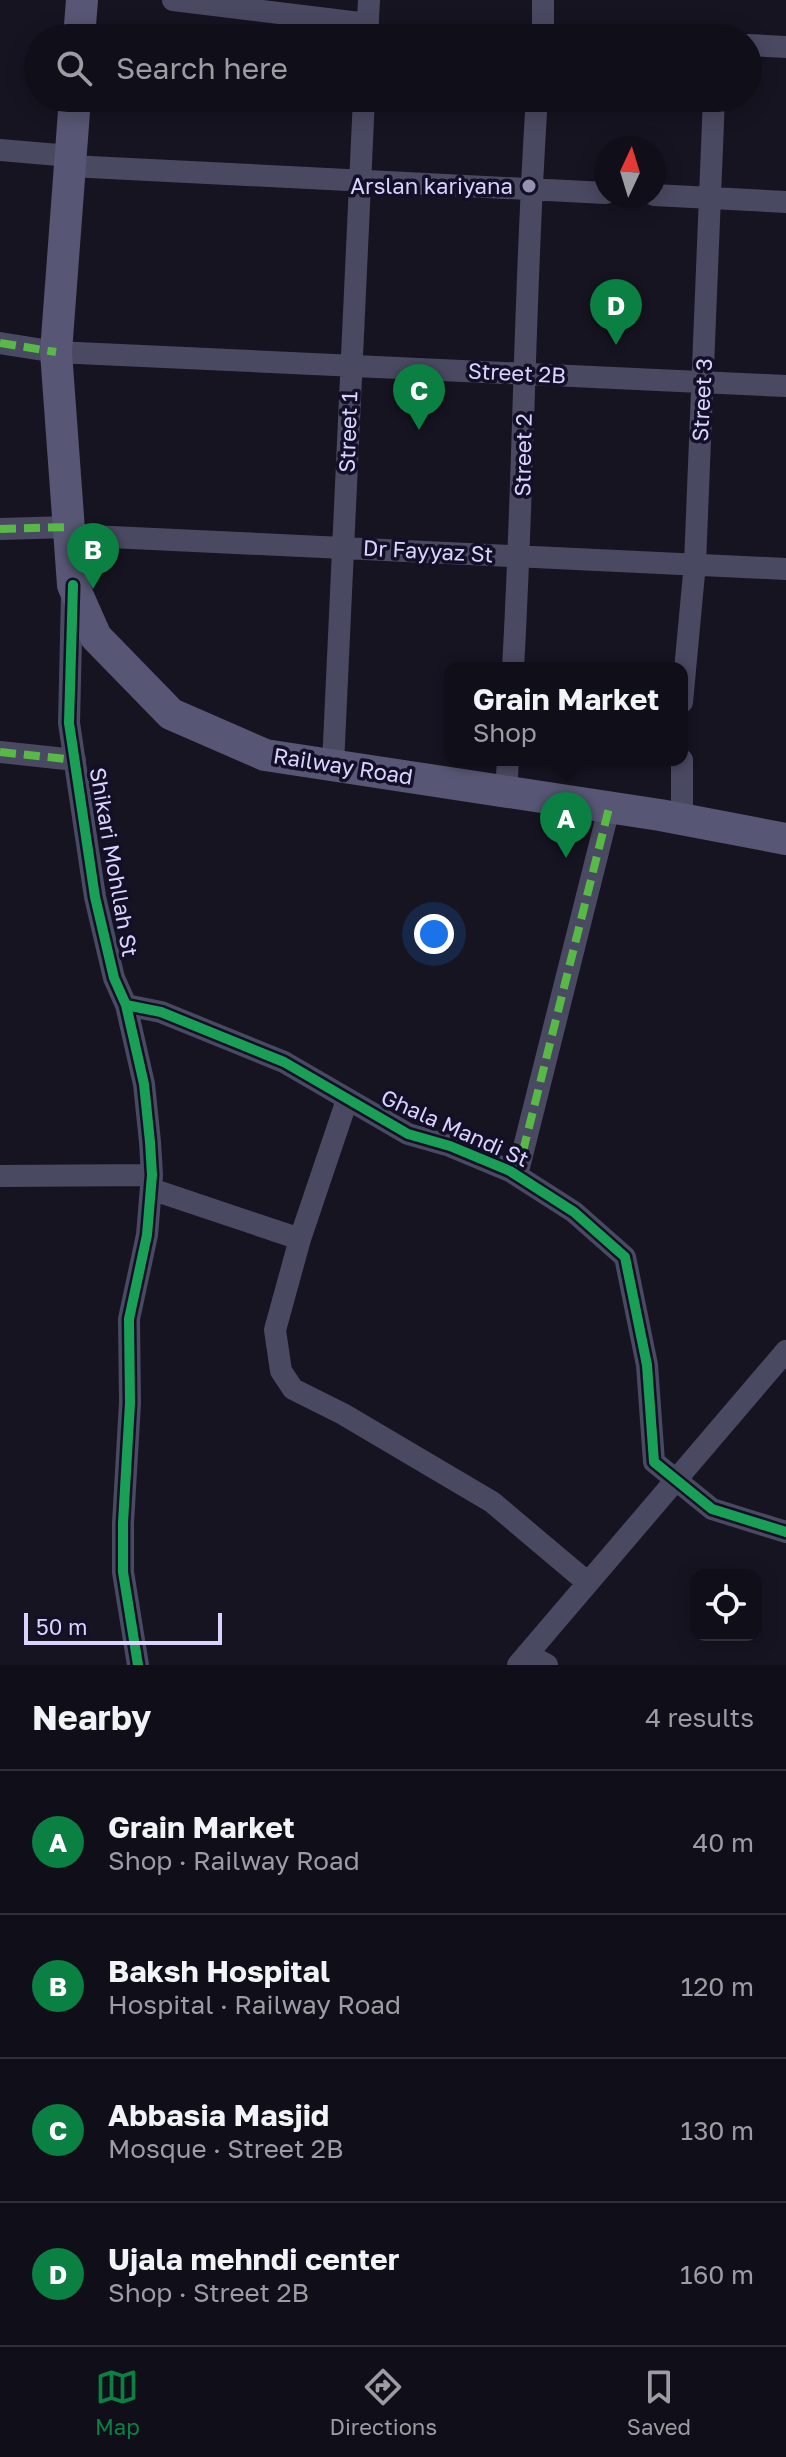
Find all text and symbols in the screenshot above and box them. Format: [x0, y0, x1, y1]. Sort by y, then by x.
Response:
search box [24, 24, 762, 112]
icon: search [52, 46, 96, 90]
text: Search here [116, 50, 288, 86]
north arrow [594, 136, 666, 208]
place label: Arslan kariyana [350, 172, 513, 199]
marker: Arslan kariyana [520, 177, 538, 195]
pin: D [590, 279, 642, 345]
street label: Street 2B [467, 356, 567, 389]
street label: Street 3 [686, 358, 717, 442]
pin: C [393, 364, 445, 430]
street label: Street 1 [333, 391, 362, 473]
street label: Street 2 [508, 413, 537, 497]
pin: B [67, 523, 119, 589]
street label: Dr Fayyaz St [362, 534, 494, 567]
popup [444, 662, 688, 766]
text: Grain Market [473, 681, 659, 717]
text: Shop [473, 717, 537, 748]
street label: Railway Road [271, 741, 415, 790]
street label: Shikari Mohllah St [85, 765, 144, 959]
pin: A [540, 792, 592, 858]
your location [414, 914, 454, 954]
street label: Ghala Mandi St [377, 1083, 533, 1172]
map controls [690, 1569, 762, 1641]
button: locate [690, 1569, 762, 1641]
scale bar [24, 1609, 222, 1645]
text: 50 m [36, 1613, 87, 1640]
text: Nearby [32, 1697, 152, 1737]
text: 4 results [645, 1702, 754, 1733]
text: Grain Market [108, 1809, 295, 1845]
text: A [49, 1827, 67, 1858]
text: 40 m [693, 1827, 754, 1858]
text: Shop · Railway Road [108, 1845, 360, 1876]
text: Baksh Hospital [108, 1953, 330, 1989]
text: B [49, 1971, 67, 2002]
text: 120 m [681, 1971, 754, 2002]
text: Hospital · Railway Road [108, 1989, 401, 2020]
text: Abbasia Masjid [108, 2097, 329, 2133]
text: C [49, 2115, 67, 2146]
text: 130 m [681, 2115, 754, 2146]
text: Mosque · Street 2B [108, 2133, 343, 2164]
text: Ujala mehndi center [108, 2241, 399, 2277]
text: D [49, 2259, 67, 2290]
text: 160 m [680, 2259, 754, 2290]
text: Shop · Street 2B [108, 2277, 309, 2308]
tab: Map [95, 2365, 140, 2440]
tab: Directions [330, 2365, 437, 2440]
tab: Saved [627, 2365, 691, 2440]

